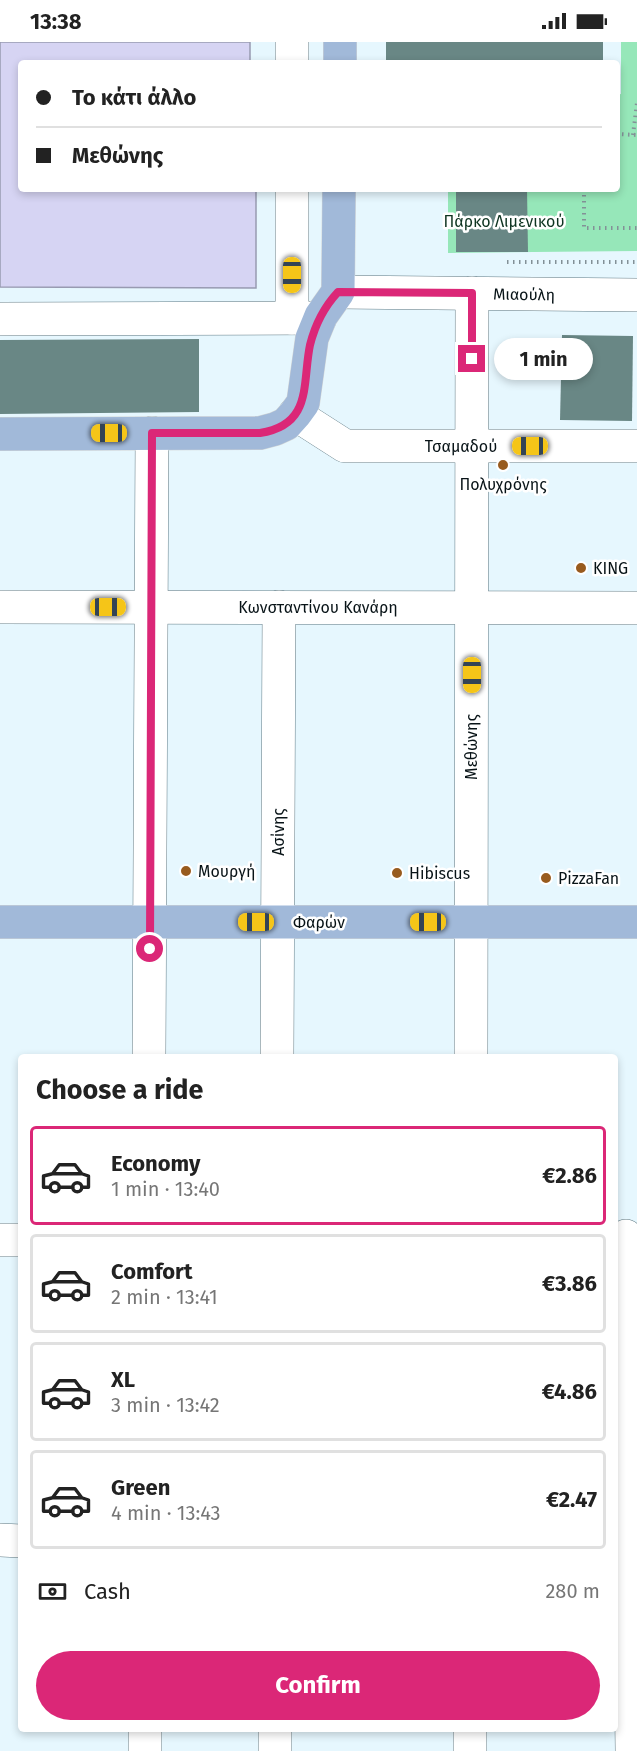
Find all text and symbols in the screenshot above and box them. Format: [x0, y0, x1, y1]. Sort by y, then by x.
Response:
text: 13:38 [30, 8, 82, 35]
text: Το κάτι άλλο [72, 84, 196, 111]
text: Μεθώνης [72, 142, 163, 169]
park label: Πάρκο Λιμενικού [443, 212, 565, 231]
car [283, 257, 301, 293]
street label: Μιαούλη [493, 284, 555, 305]
callout: 1 min [493, 338, 592, 380]
route end [458, 345, 485, 372]
text: 1 min [519, 347, 568, 371]
car [91, 424, 127, 442]
street label: Τσαμαδού [425, 437, 497, 456]
car [512, 437, 548, 455]
marker: Πολυχρόνης [496, 458, 510, 472]
place label: Πολυχρόνης [459, 475, 547, 494]
place label: KING [593, 559, 628, 578]
marker: KING [574, 561, 588, 575]
car [90, 598, 126, 616]
street label: Κωνσταντίνου Κανάρη [238, 598, 398, 617]
car [463, 657, 481, 693]
street label: Μεθώνης [462, 714, 481, 780]
street label: Ασίνης [269, 808, 288, 856]
place label: Μουργή [198, 862, 255, 881]
marker: Μουργή [179, 864, 193, 878]
place label: Hibiscus [409, 864, 470, 883]
marker: Hibiscus [390, 866, 404, 880]
place label: PizzaFan [558, 869, 619, 888]
marker: PizzaFan [539, 871, 553, 885]
car [238, 913, 274, 931]
street label: Φαρών [293, 913, 345, 932]
car [410, 913, 446, 931]
route start [136, 935, 163, 962]
text: Choose a ride [36, 1074, 203, 1106]
icon: car [39, 1149, 93, 1203]
text: Economy [111, 1150, 200, 1177]
text: €2.86 [542, 1162, 597, 1189]
text: 1 min · 13:40 [111, 1177, 220, 1201]
icon: car [39, 1257, 93, 1311]
text: Comfort [111, 1258, 192, 1285]
text: €3.86 [542, 1270, 597, 1297]
text: 2 min · 13:41 [111, 1285, 218, 1309]
icon: car [39, 1365, 93, 1419]
text: XL [111, 1366, 135, 1393]
text: €4.86 [542, 1378, 597, 1405]
text: 3 min · 13:42 [111, 1393, 220, 1417]
icon: car [39, 1473, 93, 1527]
text: Green [111, 1474, 170, 1501]
text: €2.47 [546, 1486, 597, 1513]
text: 4 min · 13:43 [111, 1501, 220, 1525]
icon: cash [36, 1575, 69, 1608]
text: Cash [84, 1578, 131, 1605]
text: 280 m [545, 1579, 600, 1603]
button: Confirm [36, 1651, 600, 1720]

